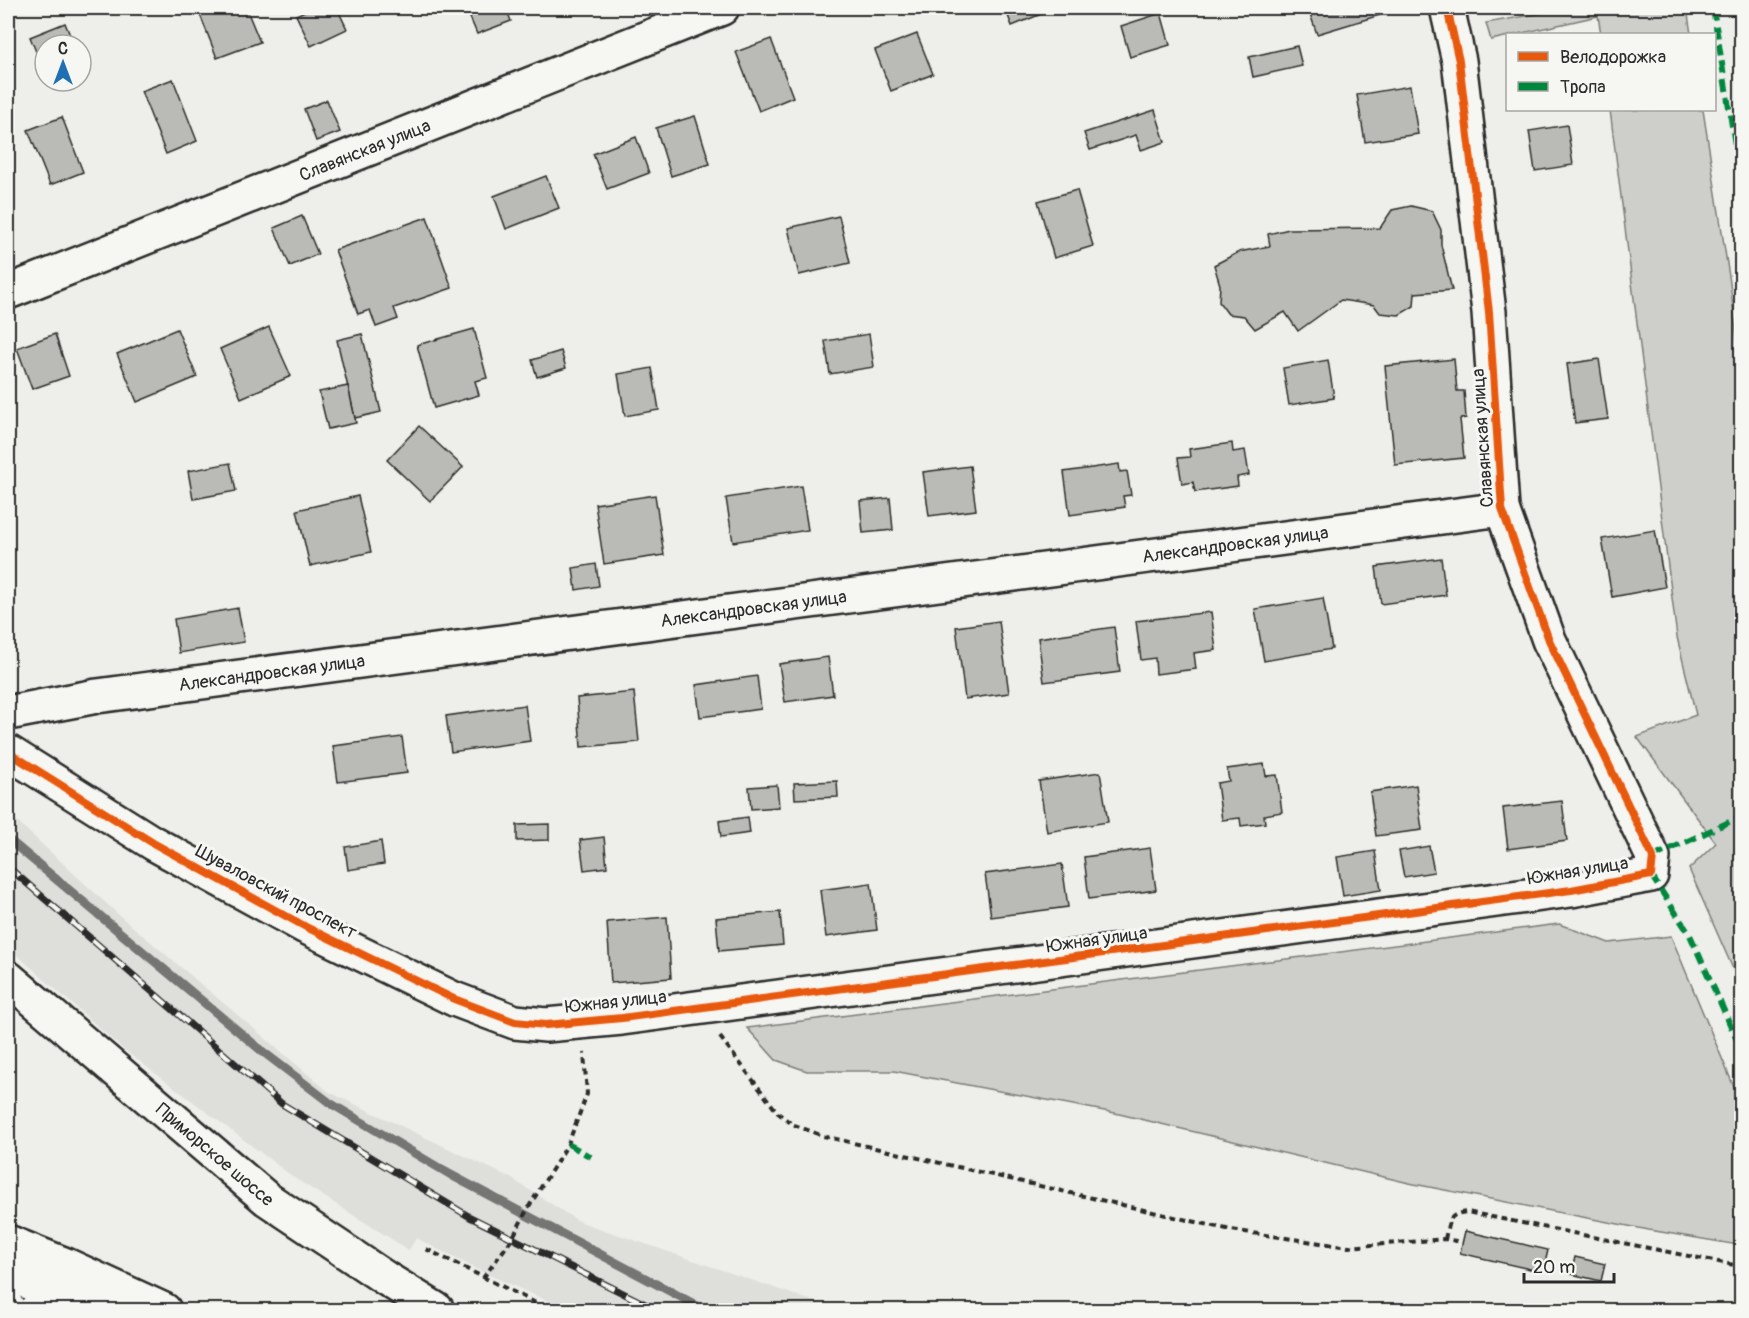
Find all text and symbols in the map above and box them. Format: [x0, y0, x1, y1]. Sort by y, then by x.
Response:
north arrow [33, 33, 93, 93]
legend [1506, 33, 1716, 111]
text: С [58, 39, 68, 59]
text: Велодорожка [1560, 46, 1666, 69]
text: Тропа [1560, 76, 1606, 99]
street label: Славянская улица [296, 114, 434, 187]
street label: Славянская улица [1467, 368, 1499, 508]
street label: Александровская улица [1141, 521, 1330, 568]
street label: Александровская улица [659, 585, 848, 632]
street label: Александровская улица [177, 649, 366, 697]
street label: Шуваловский проспект [191, 840, 361, 944]
street label: Южная улица [1526, 852, 1630, 890]
street label: Южная улица [1045, 922, 1149, 958]
street label: Южная улица [564, 985, 668, 1019]
street label: Приморское шоссе [151, 1098, 278, 1212]
scale bar [1524, 1246, 1614, 1284]
text: 20 m [1533, 1256, 1575, 1279]

